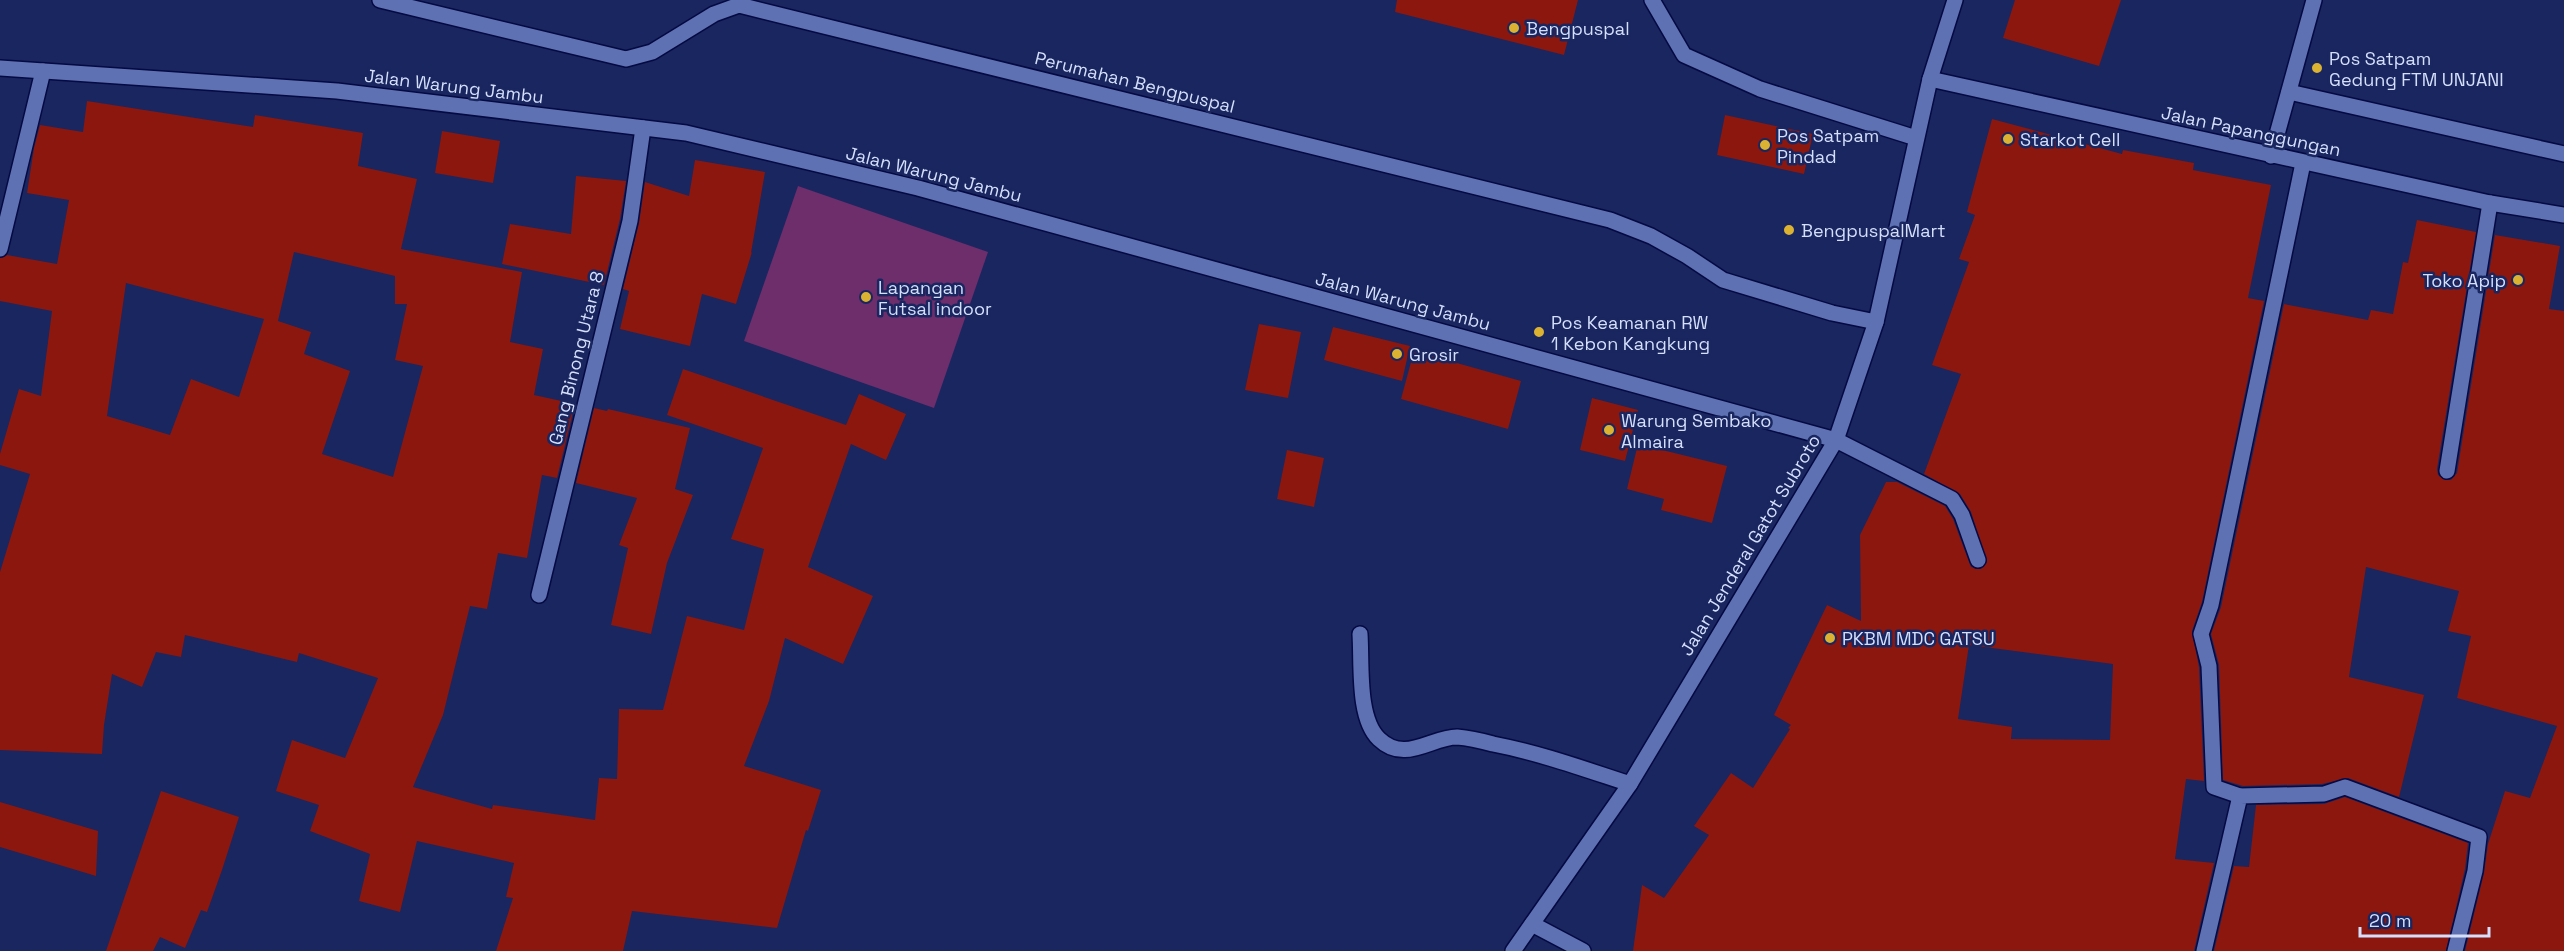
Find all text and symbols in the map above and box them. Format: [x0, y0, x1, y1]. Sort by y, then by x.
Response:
place label: Bengpuspal [1526, 17, 1630, 40]
marker: Bengpuspal [1507, 21, 1521, 35]
street label: Perumahan Bengpuspal [1033, 46, 1237, 118]
place label: Pos Satpam Gedung FTM UNJANI [2329, 47, 2504, 91]
marker: Pos Satpam Gedung FTM UNJANI [2310, 61, 2324, 75]
street label: Jalan Warung Jambu [363, 64, 545, 108]
street label: Jalan Papanggungan [2159, 101, 2343, 161]
place label: Pos Satpam Pindad [1777, 124, 1879, 168]
place label: Starkot Cell [2020, 128, 2120, 151]
marker: Starkot Cell [2001, 132, 2015, 146]
marker: Pos Satpam Pindad [1758, 138, 1772, 152]
street label: Jalan Warung Jambu [844, 141, 1024, 207]
place label: BengpuspalMart [1801, 219, 1946, 242]
marker: BengpuspalMart [1782, 223, 1796, 237]
street label: Jalan Warung Jambu [1313, 267, 1493, 335]
street label: Gang Binong Utara 8 [543, 269, 609, 447]
place label: Toko Apip [2422, 269, 2506, 292]
marker: Toko Apip [2511, 273, 2525, 287]
place label: Lapangan Futsal indoor [878, 276, 992, 320]
marker: Lapangan Futsal indoor [859, 290, 873, 304]
place label: Pos Keamanan RW 1 Kebon Kangkung [1551, 311, 1710, 355]
marker: Pos Keamanan RW 1 Kebon Kangkung [1532, 325, 1546, 339]
place label: Grosir [1409, 343, 1459, 366]
marker: Grosir [1390, 347, 1404, 361]
place label: Warung Sembako Almaira [1621, 409, 1771, 453]
marker: Warung Sembako Almaira [1602, 423, 1616, 437]
street label: Jalan Jenderal Gatot Subroto [1675, 430, 1825, 660]
place label: PKBM MDC GATSU [1842, 627, 1995, 650]
marker: PKBM MDC GATSU [1823, 631, 1837, 645]
scale bar [2360, 900, 2489, 938]
text: 20 m [2369, 909, 2412, 932]

